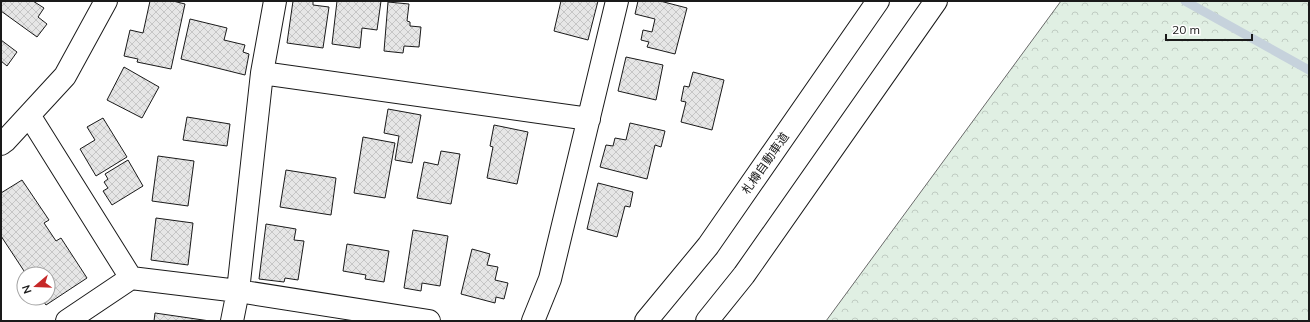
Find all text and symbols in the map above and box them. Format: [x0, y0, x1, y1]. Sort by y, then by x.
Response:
scale bar [1166, 16, 1252, 42]
text: 20 m [1172, 22, 1200, 37]
street label: 札樽自動車道 [738, 129, 792, 197]
north arrow [16, 266, 56, 306]
text: N [19, 283, 35, 295]

